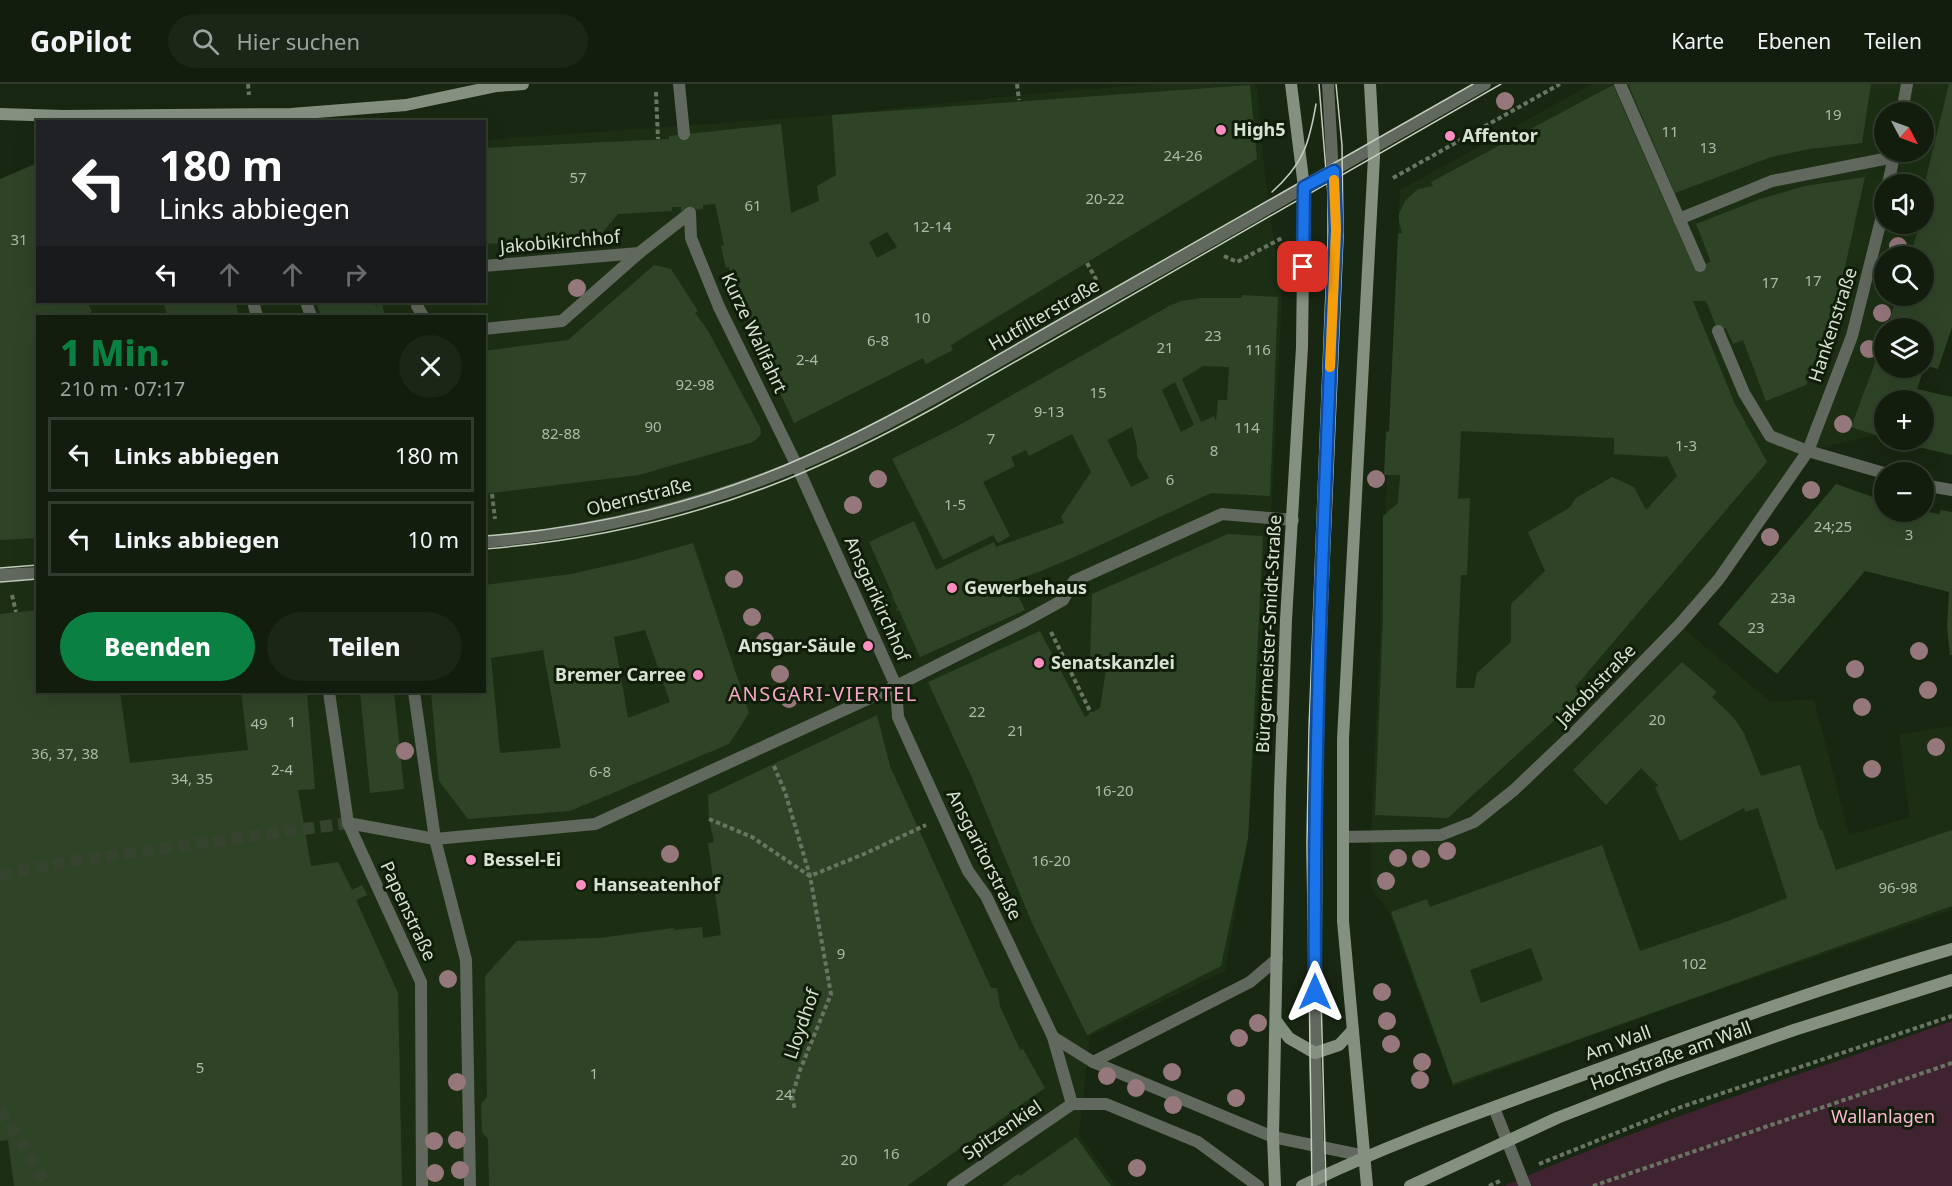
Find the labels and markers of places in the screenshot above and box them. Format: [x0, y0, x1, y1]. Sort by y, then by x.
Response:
place label: High5 [1233, 117, 1286, 141]
marker: High5 [1214, 123, 1228, 137]
place label: Affentor [1462, 123, 1538, 147]
marker: Affentor [1443, 129, 1457, 143]
pin [1277, 241, 1328, 292]
place label: Gewerbehaus [964, 575, 1087, 599]
marker: Gewerbehaus [945, 581, 959, 595]
place label: Ansgar-Säule [738, 633, 856, 657]
marker: Ansgar-Säule [861, 639, 875, 653]
place label: Senatskanzlei [1051, 650, 1175, 674]
marker: Senatskanzlei [1032, 656, 1046, 670]
place label: Bremer Carree [555, 662, 686, 686]
marker: Bremer Carree [691, 668, 705, 682]
place label: Bessel-Ei [483, 847, 561, 871]
marker: Bessel-Ei [464, 853, 478, 867]
place label: Hanseatenhof [593, 872, 721, 896]
marker: Hanseatenhof [574, 878, 588, 892]

